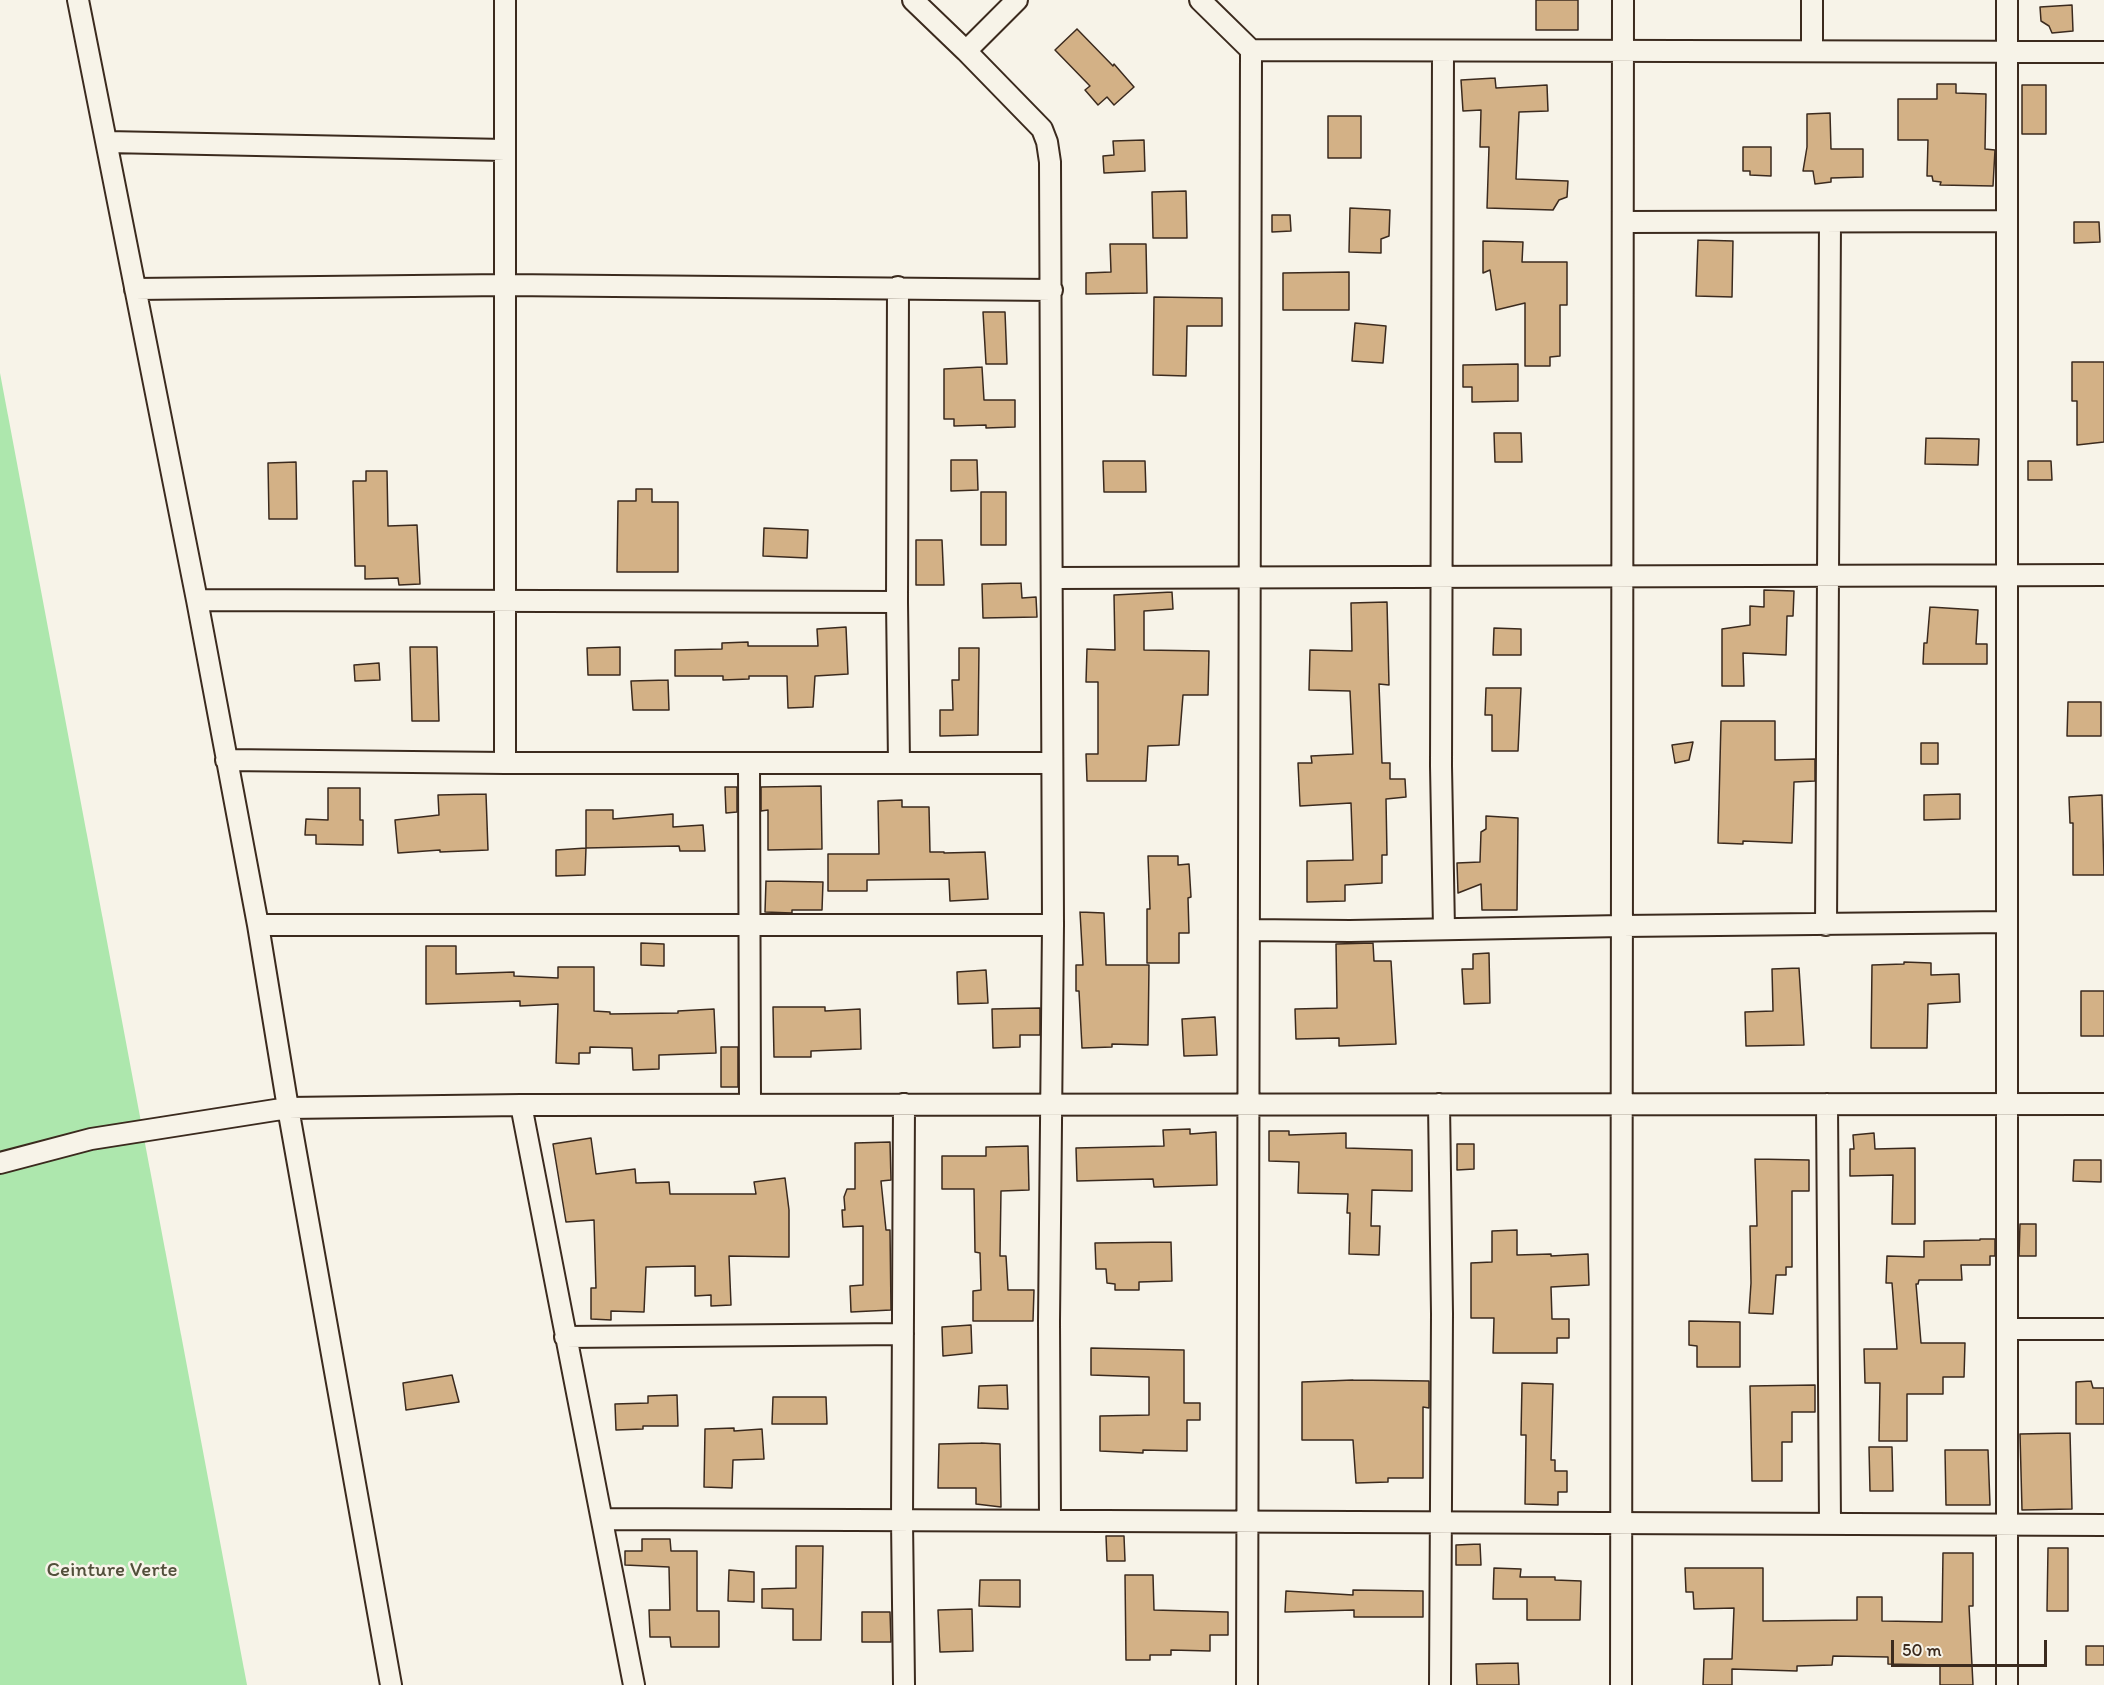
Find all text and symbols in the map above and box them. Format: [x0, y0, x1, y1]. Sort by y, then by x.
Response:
park label: Ceinture Verte [46, 1558, 178, 1584]
scale bar [1894, 1628, 2050, 1666]
text: 50 m [1902, 1639, 1942, 1661]

